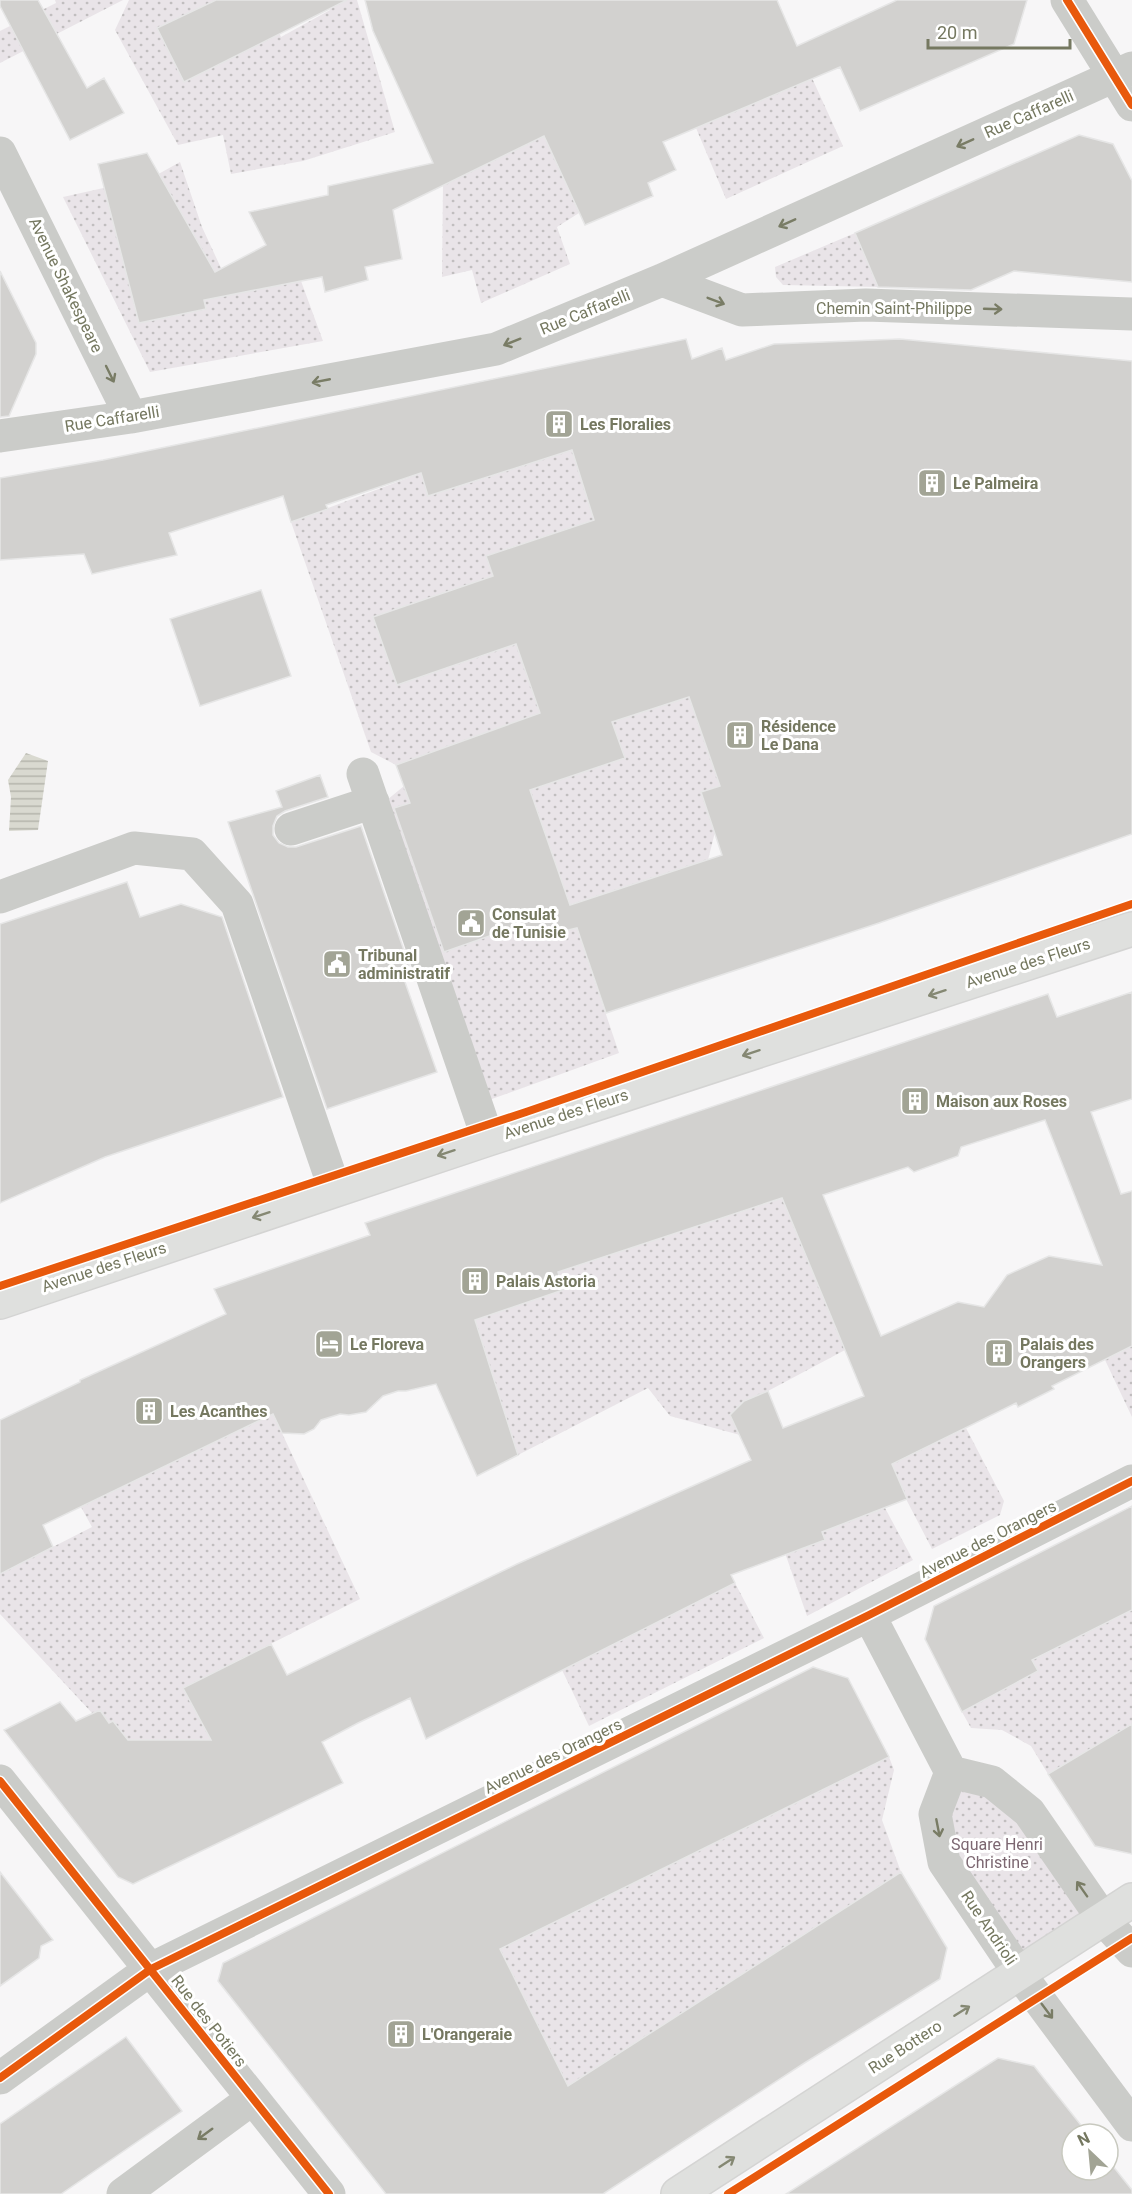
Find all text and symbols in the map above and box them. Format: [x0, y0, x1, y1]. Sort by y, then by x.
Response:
scale bar [928, 12, 1070, 50]
text: 20 m [937, 22, 977, 43]
street label: Rue Caffarelli [982, 86, 1076, 142]
one-way arrow [957, 138, 975, 149]
street label: Avenue Shakespeare [25, 214, 107, 356]
one-way arrow [779, 218, 797, 230]
street label: Rue Caffarelli [537, 285, 633, 339]
one-way arrow [706, 296, 725, 307]
street label: Chemin Saint-Philippe [816, 299, 972, 318]
one-way arrow [983, 303, 1003, 315]
one-way arrow [503, 337, 522, 348]
one-way arrow [105, 365, 117, 383]
one-way arrow [312, 376, 332, 387]
street label: Rue Caffarelli [63, 402, 161, 436]
building icon: Les Floralies [543, 408, 575, 440]
place label: Les Floralies [580, 415, 671, 434]
building icon: Le Palmeira [916, 467, 948, 499]
place label: Le Palmeira [953, 474, 1039, 493]
place label: Résidence Le Dana [761, 717, 836, 754]
building icon: Résidence Le Dana [724, 719, 756, 751]
place label: Consulat de Tunisie [492, 905, 566, 942]
public building icon: Consulat de Tunisie [455, 907, 487, 939]
street label: Avenue des Fleurs [963, 934, 1093, 992]
place label: Tribunal administratif [358, 946, 450, 983]
public building icon: Tribunal administratif [321, 948, 353, 980]
one-way arrow [928, 988, 947, 999]
one-way arrow [742, 1048, 761, 1059]
street label: Avenue des Fleurs [501, 1085, 631, 1143]
building icon: Maison aux Roses [899, 1085, 931, 1117]
place label: Maison aux Roses [936, 1092, 1067, 1111]
one-way arrow [437, 1148, 456, 1159]
one-way arrow [252, 1210, 271, 1221]
street label: Avenue des Fleurs [39, 1238, 169, 1296]
building icon: Palais Astoria [459, 1265, 491, 1297]
place label: Palais Astoria [496, 1272, 596, 1291]
hotel icon: Le Floreva [313, 1328, 345, 1360]
place label: Le Floreva [350, 1335, 425, 1354]
place label: Palais des Orangers [1020, 1335, 1094, 1372]
building icon: Palais des Orangers [983, 1337, 1015, 1369]
building icon: Les Acanthes [133, 1395, 165, 1427]
place label: Les Acanthes [170, 1402, 267, 1421]
street label: Avenue des Orangers [916, 1496, 1060, 1582]
street label: Avenue des Orangers [481, 1714, 625, 1798]
one-way arrow [933, 1817, 944, 1837]
park label: Square Henri Christine [951, 1835, 1043, 1872]
one-way arrow [1076, 1882, 1088, 1898]
street label: Rue Andrioli [957, 1887, 1021, 1969]
street label: Rue des Potiers [167, 1971, 251, 2071]
one-way arrow [1041, 2002, 1054, 2018]
one-way arrow [953, 2004, 970, 2017]
street label: Rue Bottero [865, 2016, 945, 2078]
building icon: L'Orangeraie [385, 2018, 417, 2050]
place label: L'Orangeraie [422, 2025, 513, 2044]
north arrow [1060, 2122, 1120, 2182]
one-way arrow [198, 2128, 214, 2140]
text: N [1074, 2128, 1093, 2150]
one-way arrow [719, 2156, 735, 2168]

